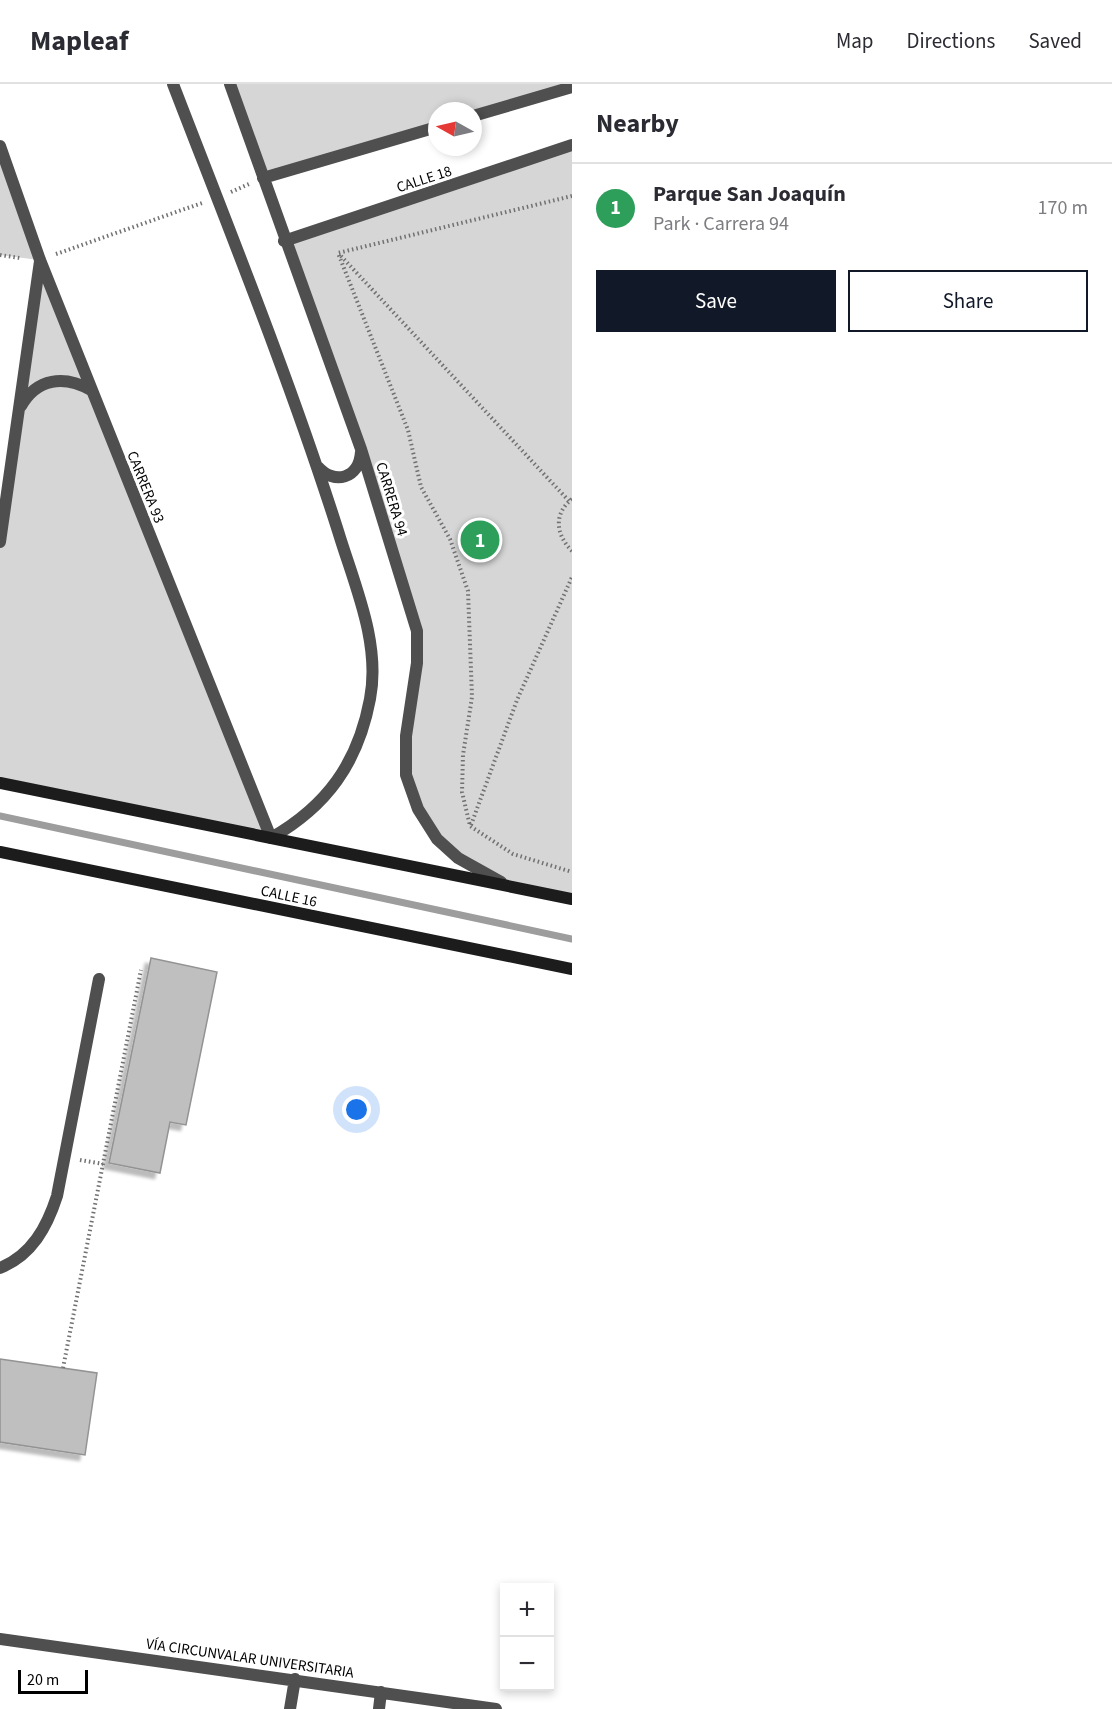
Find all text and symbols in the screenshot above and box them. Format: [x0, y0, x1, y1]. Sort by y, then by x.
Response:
text: Mapleaf [30, 21, 129, 61]
text: Map [836, 26, 874, 56]
text: Directions [907, 26, 995, 56]
text: Saved [1028, 26, 1082, 56]
north arrow [428, 102, 482, 156]
text: Nearby [596, 105, 679, 142]
street label: CALLE 18 [394, 161, 455, 198]
text: Parque San Joaquín [653, 178, 846, 210]
text: 1 [610, 194, 621, 222]
text: 170 m [1038, 194, 1088, 222]
text: Park · Carrera 94 [653, 210, 789, 238]
button: Save [596, 270, 836, 332]
button: Share [848, 270, 1088, 332]
street label: CARRERA 93 [122, 448, 170, 526]
street label: CARRERA 94 [370, 460, 413, 539]
pin: 1 [460, 518, 500, 562]
street label: CALLE 16 [259, 880, 319, 913]
your location [342, 1095, 371, 1124]
map controls [500, 1583, 554, 1691]
button: + [500, 1583, 554, 1637]
street label: VÍA CIRCUNVALAR UNIVERSITARIA [145, 1634, 356, 1684]
button: − [500, 1637, 554, 1691]
scale bar [18, 1667, 88, 1694]
text: 20 m [27, 1669, 59, 1691]

